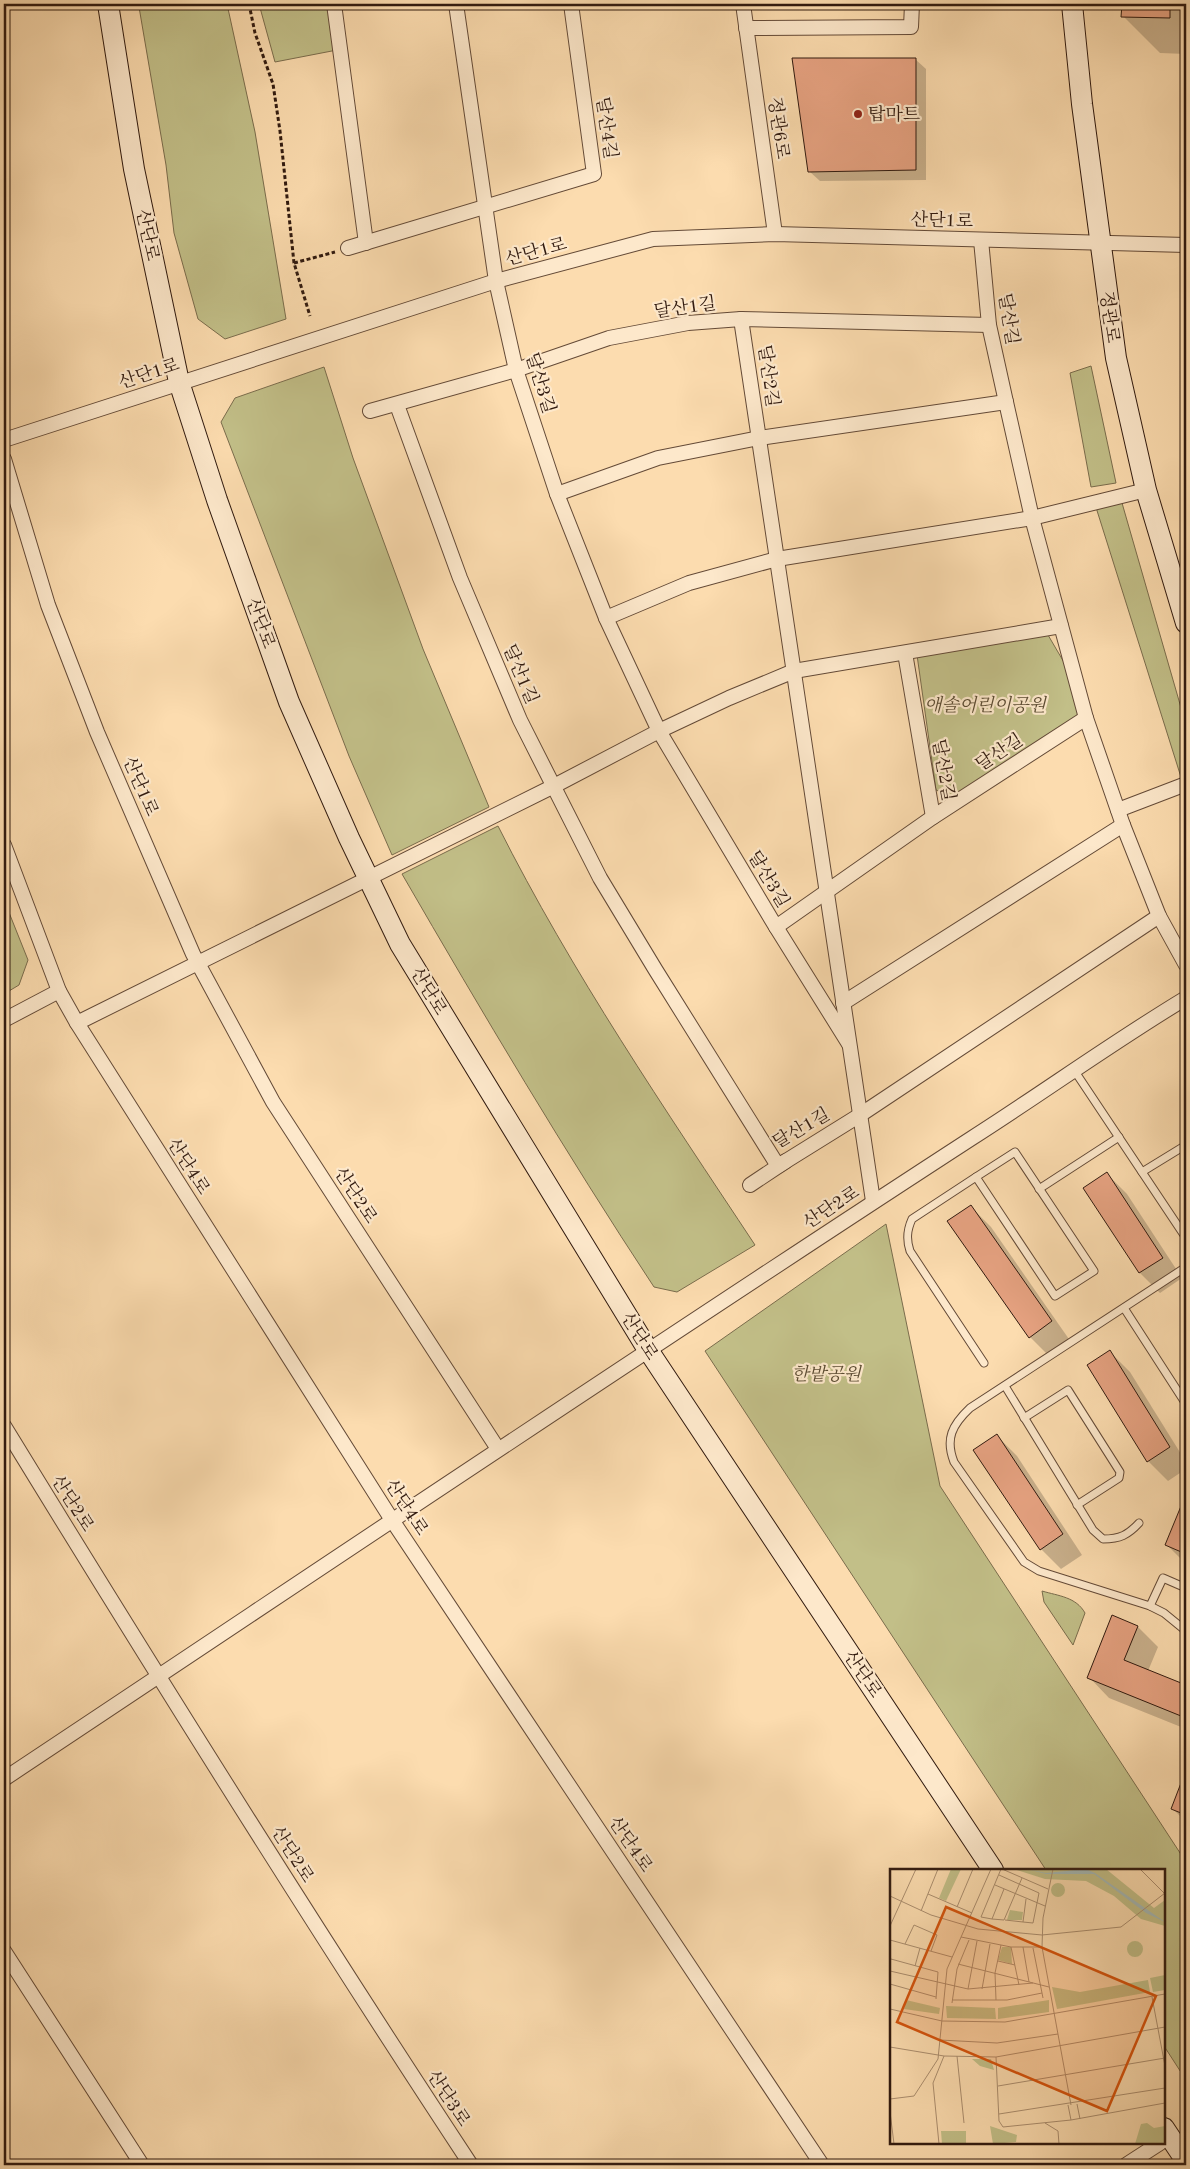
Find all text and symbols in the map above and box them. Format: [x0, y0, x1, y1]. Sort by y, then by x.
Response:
street label: 달산4길 [593, 96, 620, 160]
street label: 정관6로 [765, 96, 792, 160]
place label: 탑마트 [868, 105, 921, 124]
marker: 탑마트 [852, 108, 864, 120]
street label: 산단로 [133, 208, 162, 263]
street label: 산단1로 [910, 210, 974, 231]
street label: 산단1로 [503, 234, 569, 269]
street label: 정관로 [1096, 290, 1123, 344]
street label: 달산길 [995, 292, 1022, 346]
street label: 달산1길 [653, 294, 717, 321]
street label: 달산2길 [755, 344, 782, 408]
street label: 달산3길 [522, 350, 559, 416]
street label: 산단1로 [116, 355, 182, 392]
street label: 산단로 [243, 595, 278, 651]
street label: 달산1길 [500, 642, 542, 707]
park label: 애솔어린이공원 [924, 695, 1047, 715]
street label: 달산길 [972, 730, 1026, 775]
street label: 달산2길 [929, 738, 958, 803]
street label: 산단1로 [120, 754, 162, 819]
street label: 달산3길 [744, 848, 793, 911]
street label: 산단로 [407, 964, 450, 1019]
street label: 달산1길 [769, 1105, 833, 1152]
street label: 산단4로 [164, 1135, 213, 1198]
street label: 산단2로 [331, 1164, 381, 1227]
street label: 산단2로 [800, 1182, 863, 1232]
street label: 산단로 [618, 1309, 661, 1363]
park label: 한밭공원 [791, 1364, 862, 1384]
street label: 산단2로 [48, 1472, 97, 1535]
street label: 산단4로 [382, 1476, 432, 1539]
street label: 산단로 [840, 1647, 885, 1701]
street label: 산단4로 [605, 1813, 656, 1876]
street label: 산단2로 [268, 1823, 317, 1886]
inset map [890, 1869, 1165, 2144]
street label: 산단3로 [424, 2067, 474, 2130]

